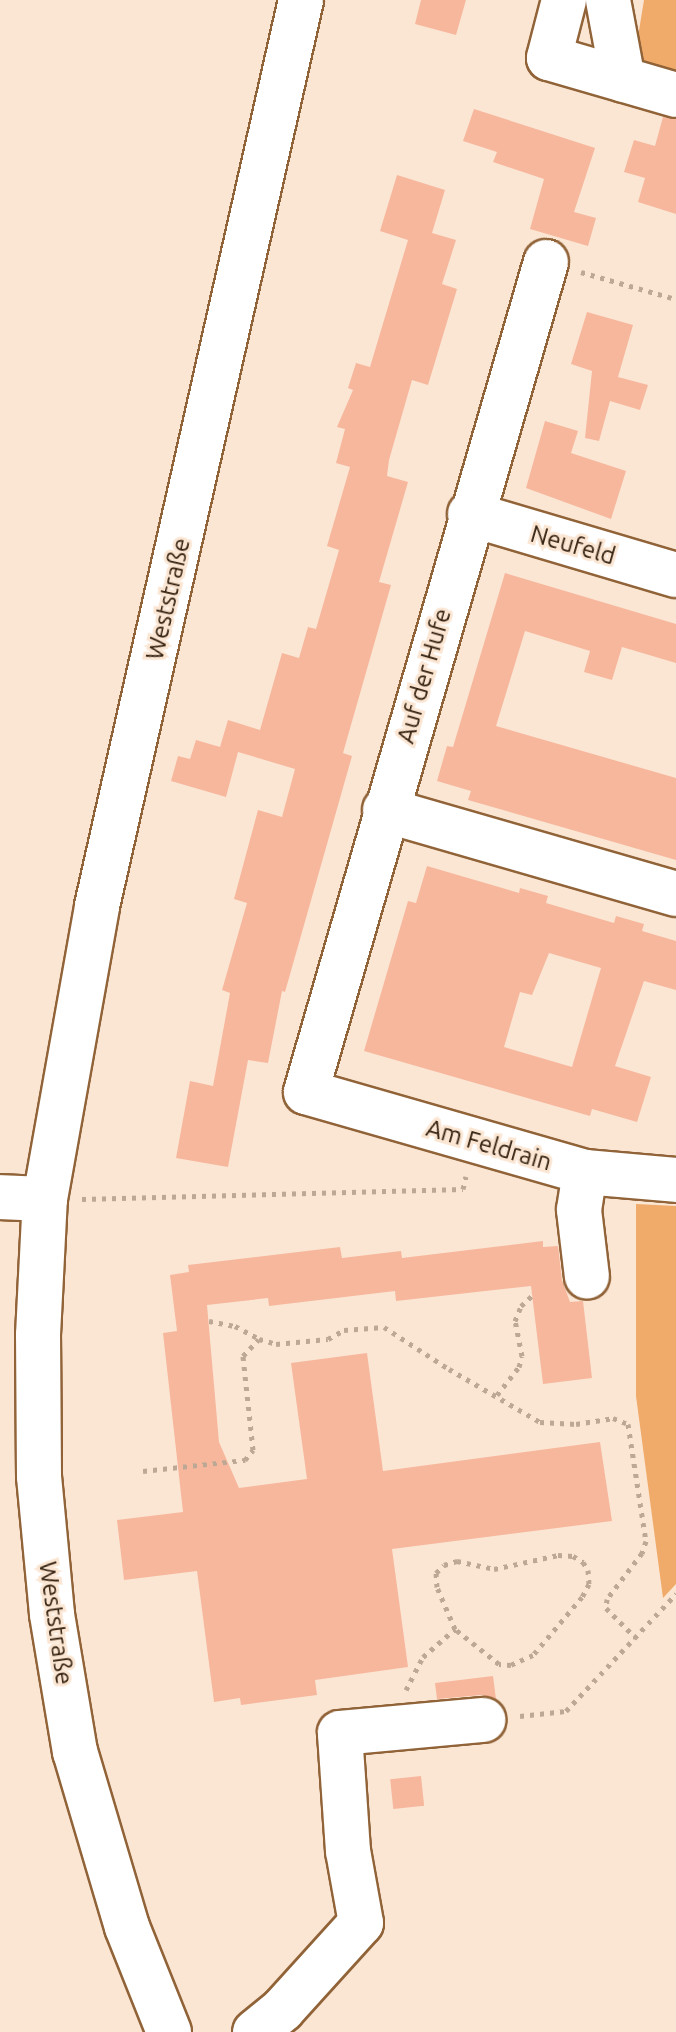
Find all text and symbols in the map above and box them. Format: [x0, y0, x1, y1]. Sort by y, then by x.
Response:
street label: Neufeld [527, 519, 619, 571]
street label: Weststraße [140, 535, 196, 663]
street label: Auf der Hufe [391, 605, 457, 747]
street label: Am Feldrain [423, 1113, 555, 1177]
street label: Weststraße [33, 1560, 79, 1686]

